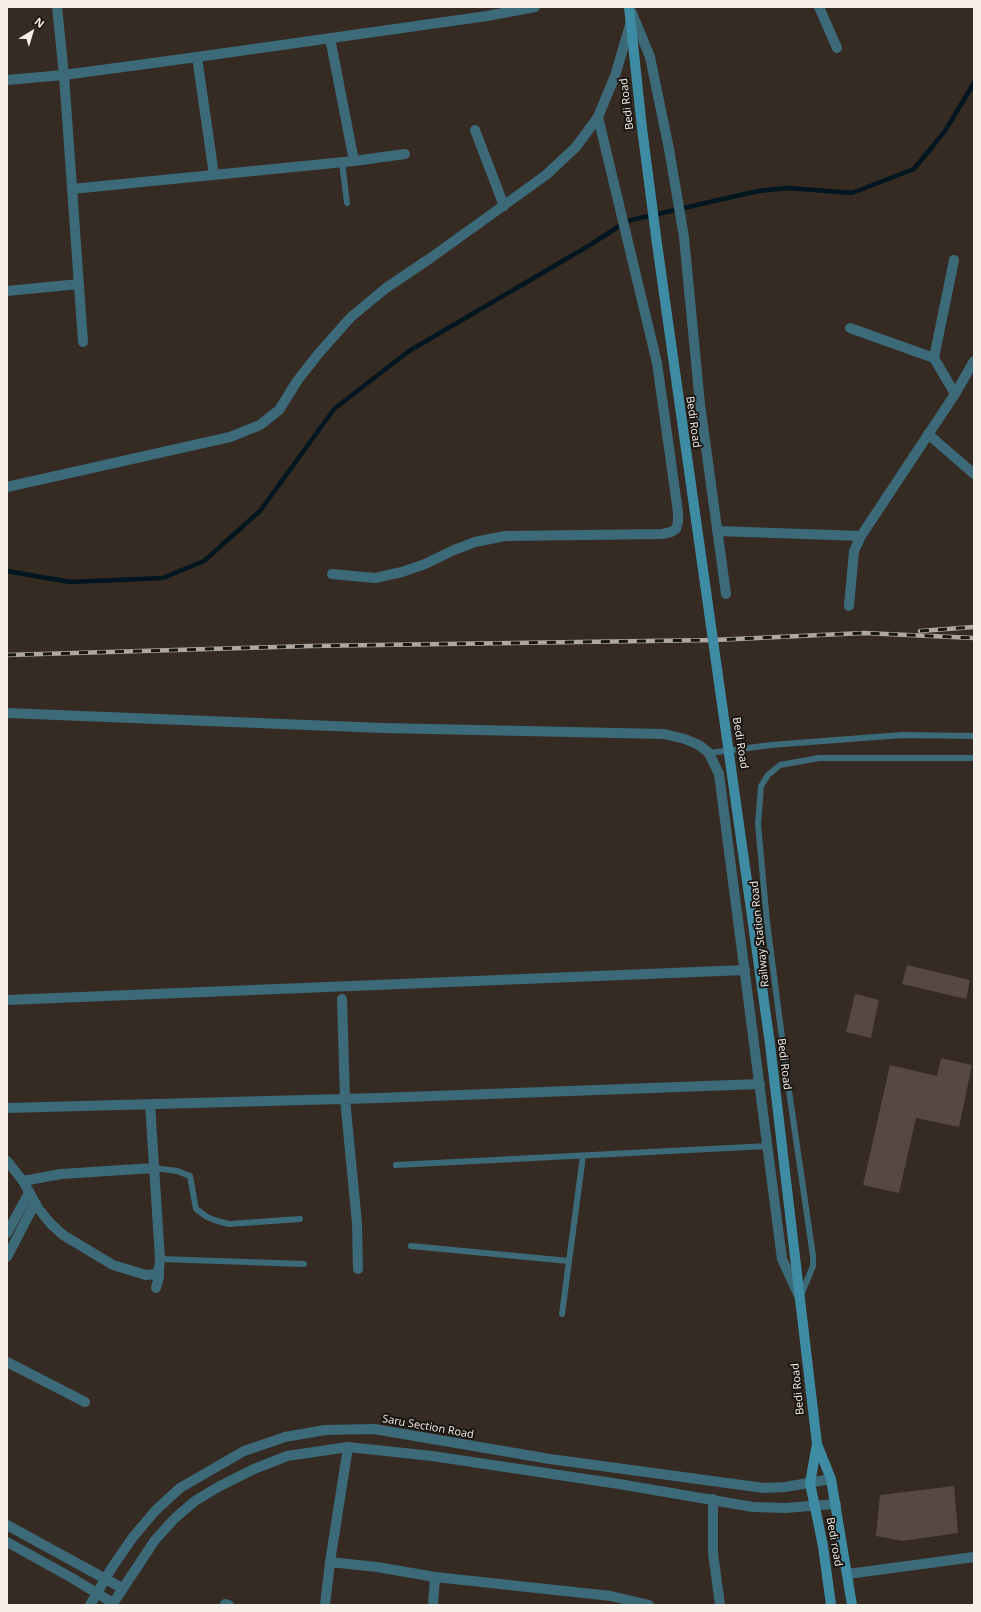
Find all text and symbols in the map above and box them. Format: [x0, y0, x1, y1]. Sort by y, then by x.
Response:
north arrow [12, 12, 52, 52]
text: N [32, 13, 48, 31]
street label: Bedi Road [617, 77, 637, 131]
street label: Bedi Road [683, 395, 703, 449]
street label: Bedi Road [729, 716, 751, 770]
street label: Railway Station Road [748, 880, 772, 988]
street label: Bedi Road [774, 1037, 794, 1091]
street label: Bedi Road [789, 1363, 807, 1415]
street label: Saru Section Road [381, 1412, 475, 1442]
street label: Bedi road [823, 1516, 845, 1568]

